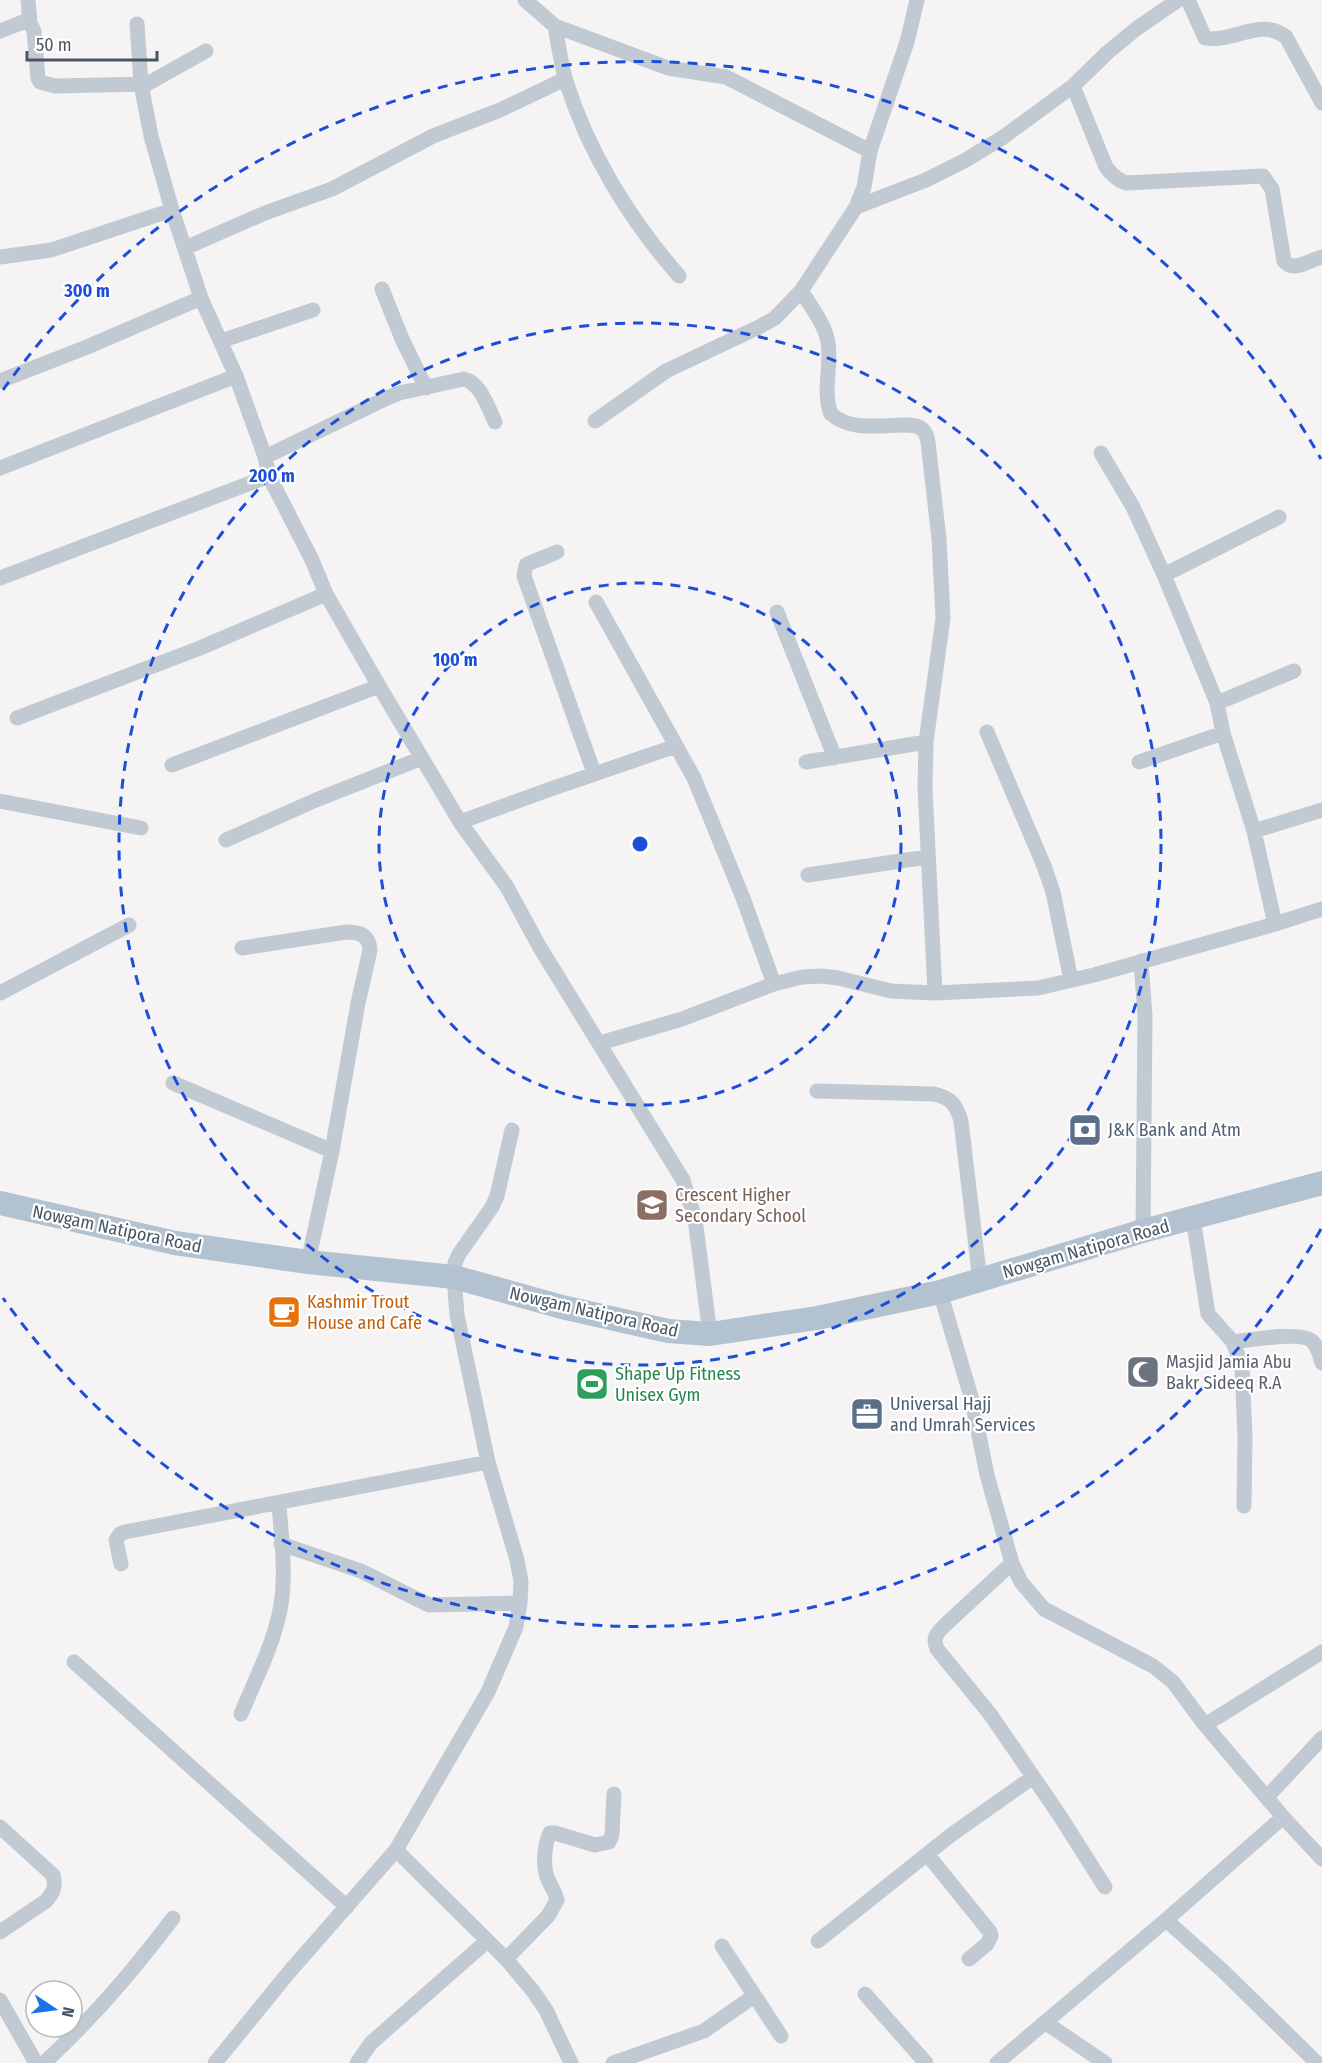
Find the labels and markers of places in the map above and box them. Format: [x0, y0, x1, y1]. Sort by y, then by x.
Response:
centre of rings [630, 834, 650, 854]
bank icon: J&K Bank and Atm [1067, 1112, 1103, 1148]
place label: J&K Bank and Atm [1108, 1119, 1241, 1141]
place label: Crescent Higher Secondary School [675, 1184, 806, 1227]
school or university icon: Crescent Higher Secondary School [634, 1187, 670, 1223]
place label: Kashmir Trout House and Cafe [307, 1291, 422, 1334]
cafe icon: Kashmir Trout House and Cafe [266, 1294, 302, 1330]
place label: Masjid Jamia Abu Bakr Sideeq R.A [1166, 1351, 1292, 1394]
mosque icon: Masjid Jamia Abu Bakr Sideeq R.A [1125, 1354, 1161, 1390]
place label: Shape Up Fitness Unisex Gym [615, 1363, 741, 1406]
sports icon: Shape Up Fitness Unisex Gym [574, 1366, 610, 1402]
place label: Universal Hajj and Umrah Services [890, 1393, 1036, 1436]
office icon: Universal Hajj and Umrah Services [849, 1396, 885, 1432]

